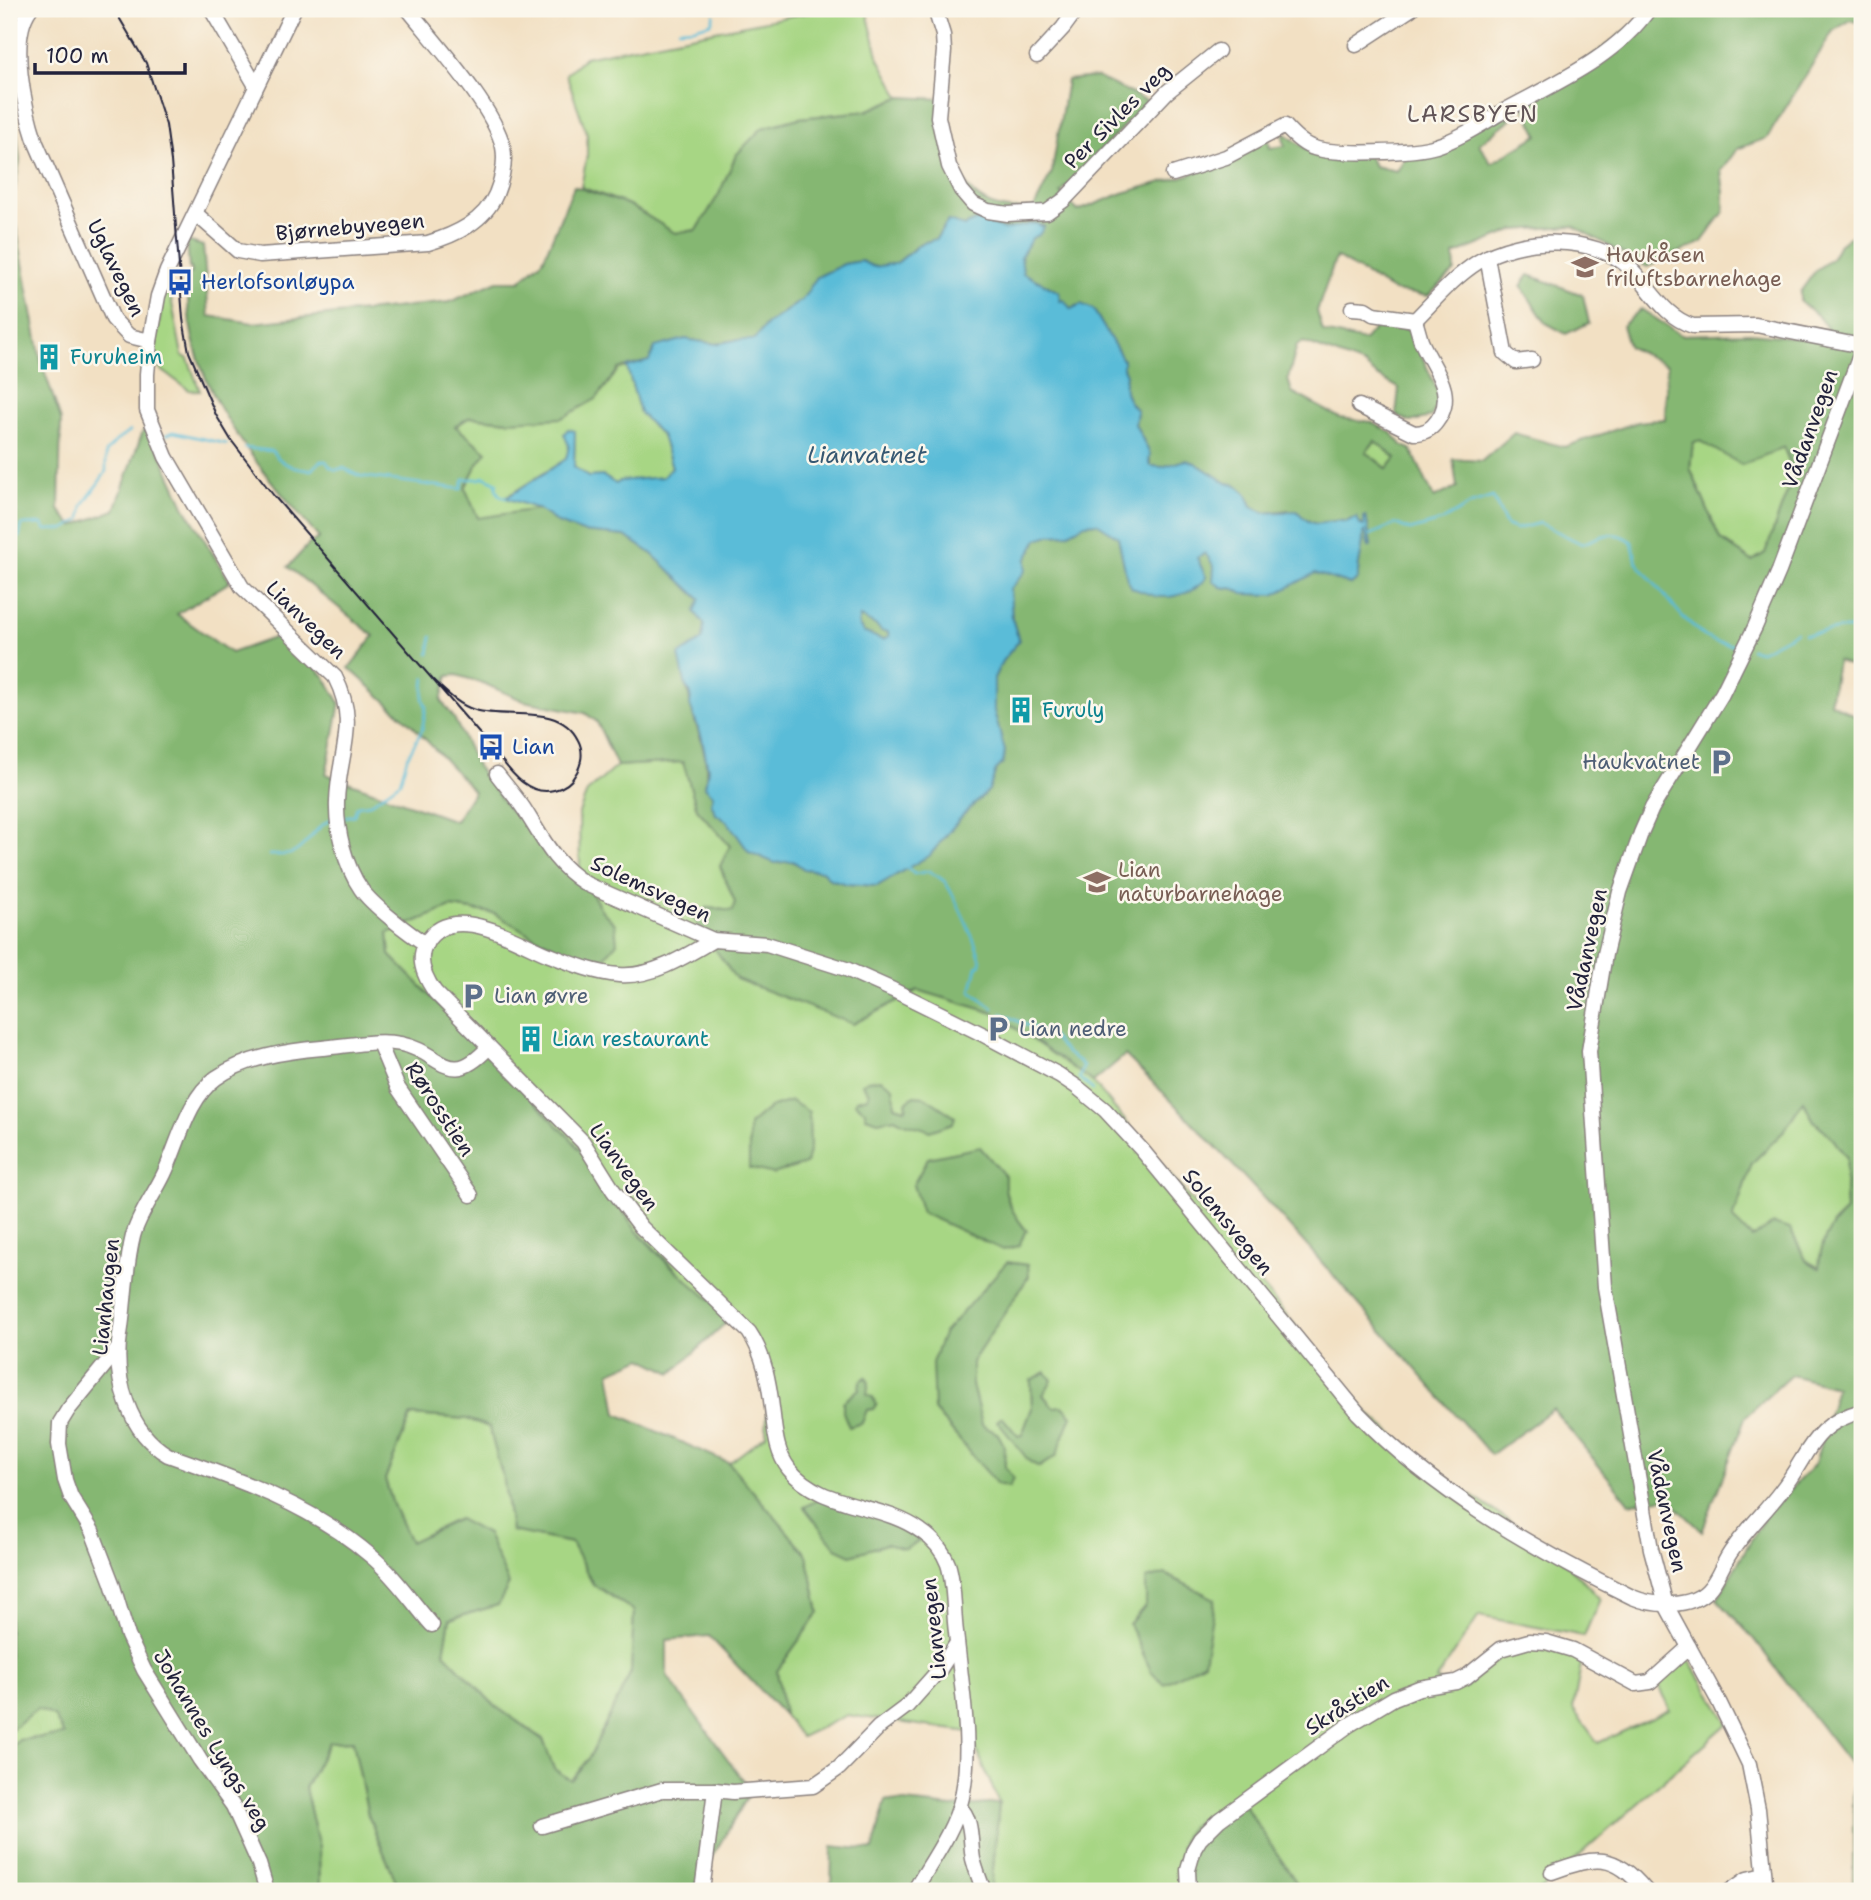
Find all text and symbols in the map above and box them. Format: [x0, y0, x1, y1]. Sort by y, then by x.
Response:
scale bar [35, 32, 186, 76]
text: 100 m [46, 42, 109, 70]
street label: Per Sivles veg [1058, 57, 1176, 175]
district label: LARSBYEN [1407, 99, 1539, 129]
street label: Bjørnebyvegen [274, 207, 426, 247]
street label: Uglavegen [80, 215, 152, 322]
place label: Haukåsen friluftsbarnehage [1606, 241, 1782, 293]
school or university icon: Haukåsen friluftsbarnehage [1570, 252, 1600, 282]
bus stop icon: Herlofsonløypa [165, 267, 195, 297]
place label: Herlofsonløypa [201, 268, 355, 296]
building icon: Furuheim [34, 342, 64, 372]
place label: Furuheim [70, 343, 162, 371]
street label: Vådanvegen [1775, 365, 1845, 493]
water label: Lianvatnet [807, 440, 927, 470]
street label: Lianvegen [260, 574, 353, 666]
building icon: Furuly [1006, 695, 1036, 725]
place label: Furuly [1042, 696, 1105, 724]
bus stop icon: Lian [476, 732, 506, 762]
place label: Lian [512, 733, 555, 761]
parking icon: Haukvatnet [1706, 747, 1736, 777]
place label: Haukvatnet [1582, 748, 1700, 776]
street label: Solemsvegen [586, 849, 716, 929]
place label: Lian naturbarnehage [1118, 856, 1283, 908]
school or university icon: Lian naturbarnehage [1082, 867, 1112, 897]
street label: Vådanvegen [1560, 886, 1614, 1014]
parking icon: Lian øvre [458, 981, 488, 1011]
place label: Lian øvre [494, 982, 589, 1010]
parking icon: Lian nedre [983, 1014, 1013, 1044]
place label: Lian nedre [1019, 1015, 1127, 1043]
building icon: Lian restaurant [516, 1024, 546, 1054]
place label: Lian restaurant [552, 1025, 709, 1053]
street label: Rørosstien [399, 1056, 481, 1162]
street label: Lianvegen [583, 1117, 665, 1217]
street label: Solemsvegen [1176, 1163, 1280, 1281]
street label: Lianhaugen [86, 1237, 126, 1357]
street label: Vådanvegen [1640, 1447, 1694, 1575]
street label: Lianvegen [915, 1577, 953, 1681]
street label: Johannes Lyngs veg [147, 1644, 277, 1836]
street label: Skråstien [1300, 1668, 1394, 1742]

